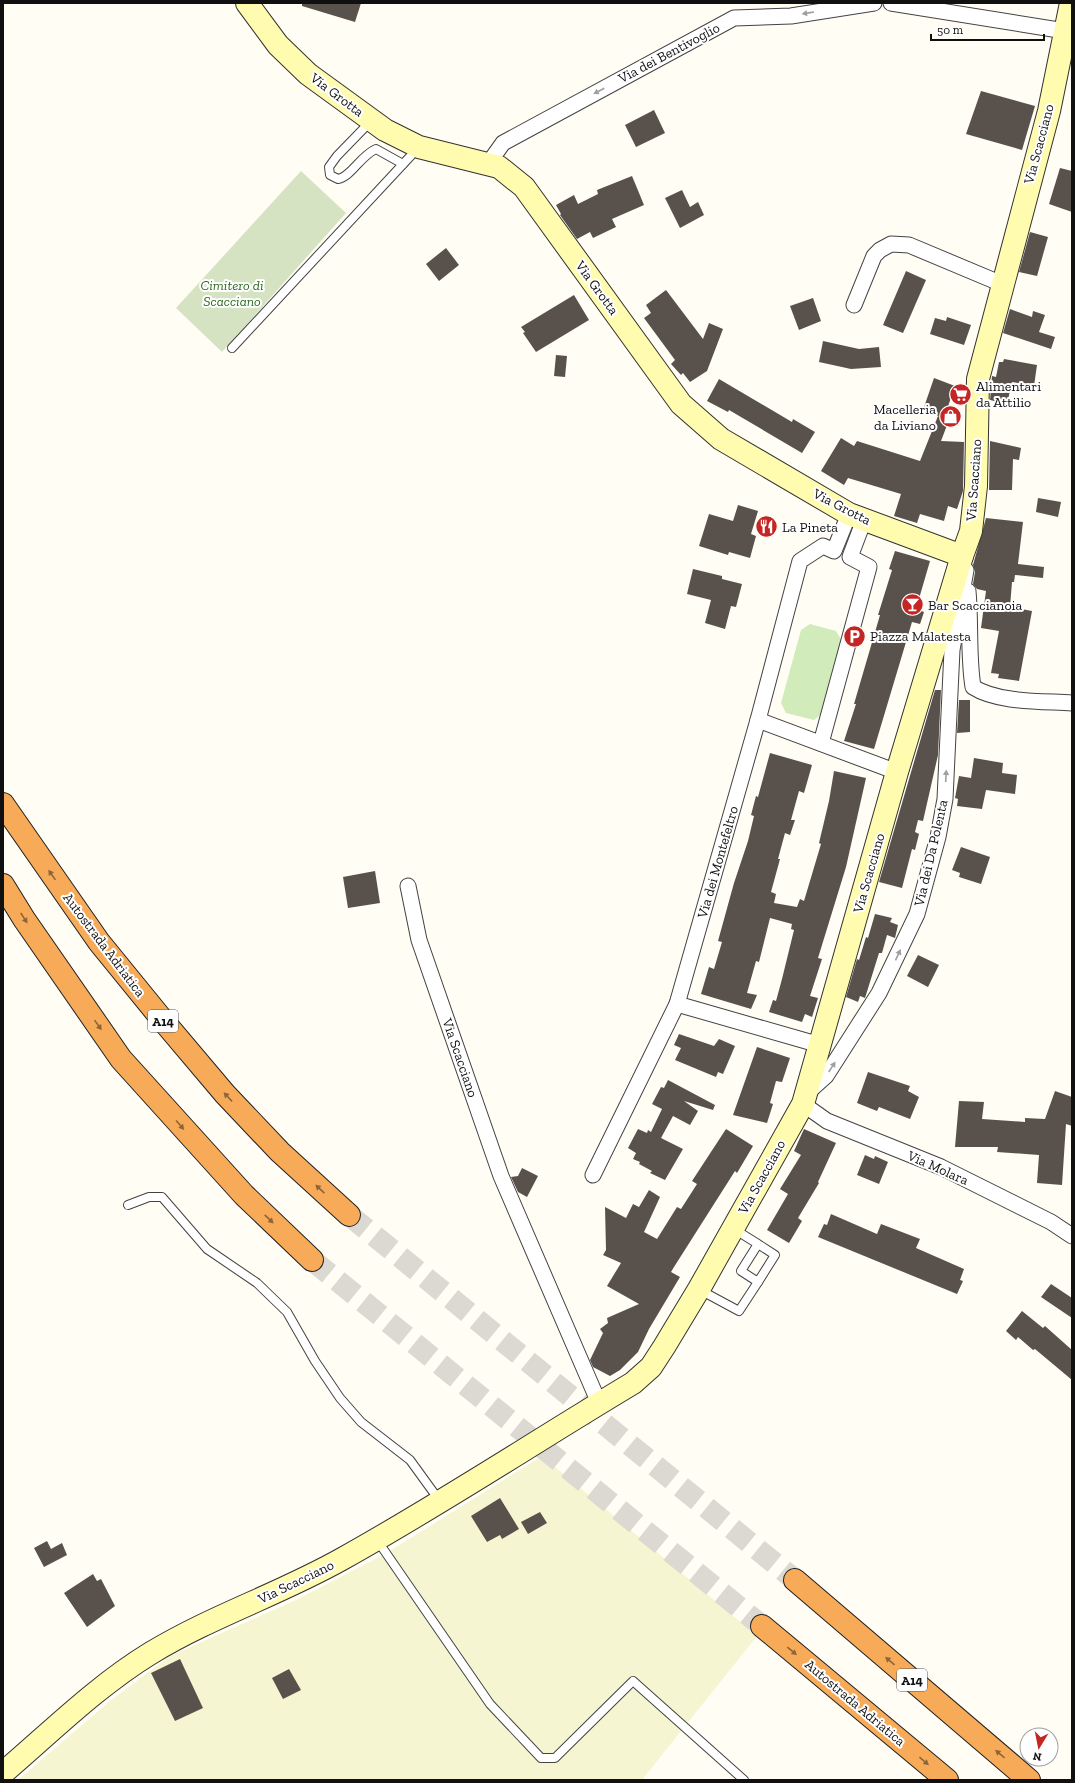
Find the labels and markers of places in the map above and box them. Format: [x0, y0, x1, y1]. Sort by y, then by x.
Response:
place label: Alimentari da Attilio [976, 378, 1041, 411]
supermarket icon: Alimentari da Attilio [947, 381, 973, 407]
place label: Macelleria da Liviano [873, 401, 936, 434]
shop icon: Macelleria da Liviano [938, 404, 964, 430]
restaurant icon: La Pineta [753, 514, 779, 540]
place label: La Pineta [782, 519, 838, 536]
bar icon: Bar Scaccianoia [900, 592, 926, 618]
place label: Bar Scaccianoia [928, 597, 1022, 614]
parking icon: Piazza Malatesta [842, 623, 868, 649]
place label: Piazza Malatesta [870, 628, 971, 645]

